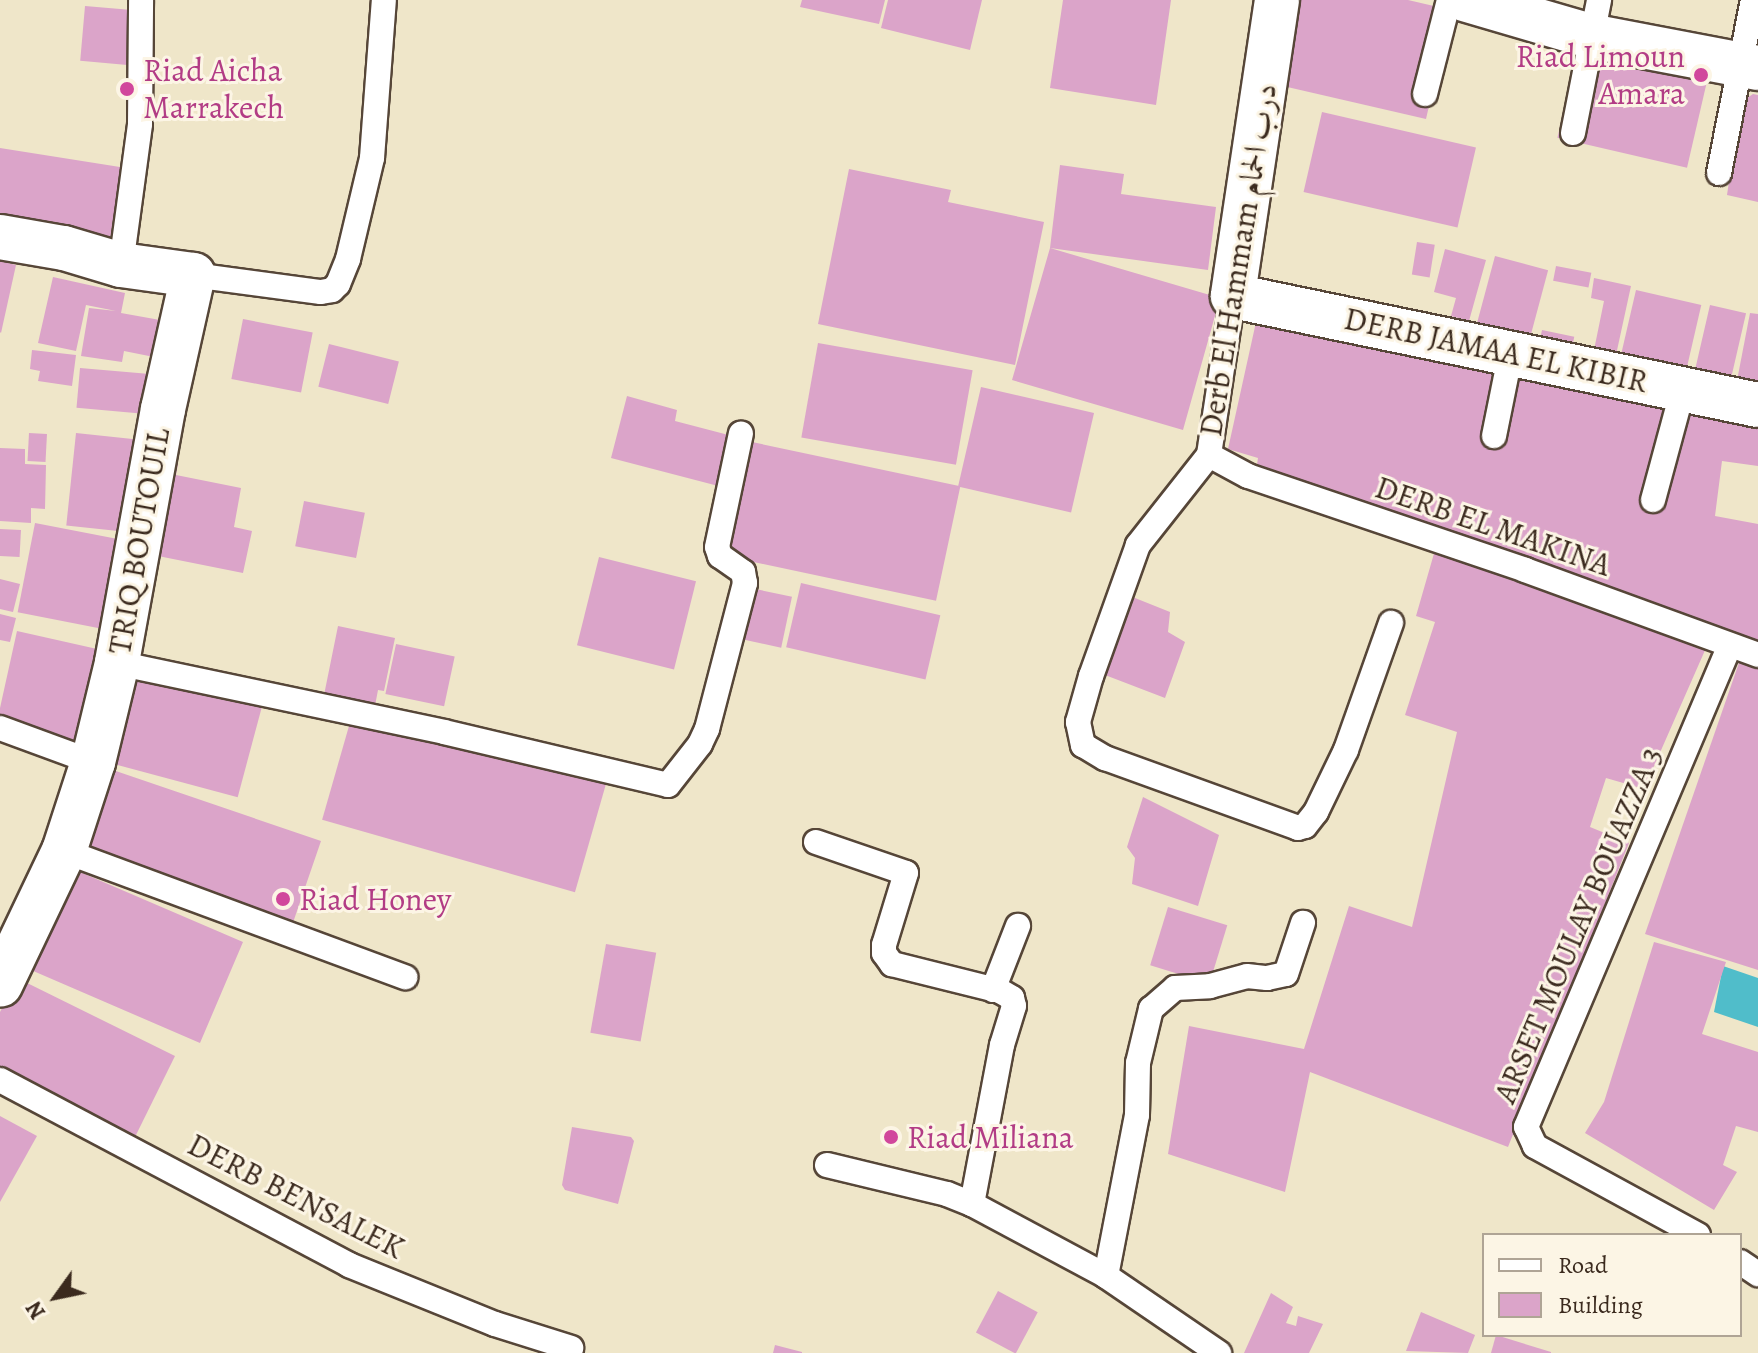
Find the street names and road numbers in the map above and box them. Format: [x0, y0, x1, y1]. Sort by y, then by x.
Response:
street label: Derb El Hammam درب الحمام [1191, 81, 1285, 439]
street label: DERB JAMAA EL KIBIR [1341, 299, 1651, 401]
street label: TRIQ BOUTOUIL [100, 425, 178, 657]
street label: DERB EL MAKINA [1370, 468, 1616, 584]
street label: ARSET MOULAY BOUAZZA 3 [1486, 741, 1670, 1109]
street label: DERB BENSALEK [181, 1125, 411, 1267]

